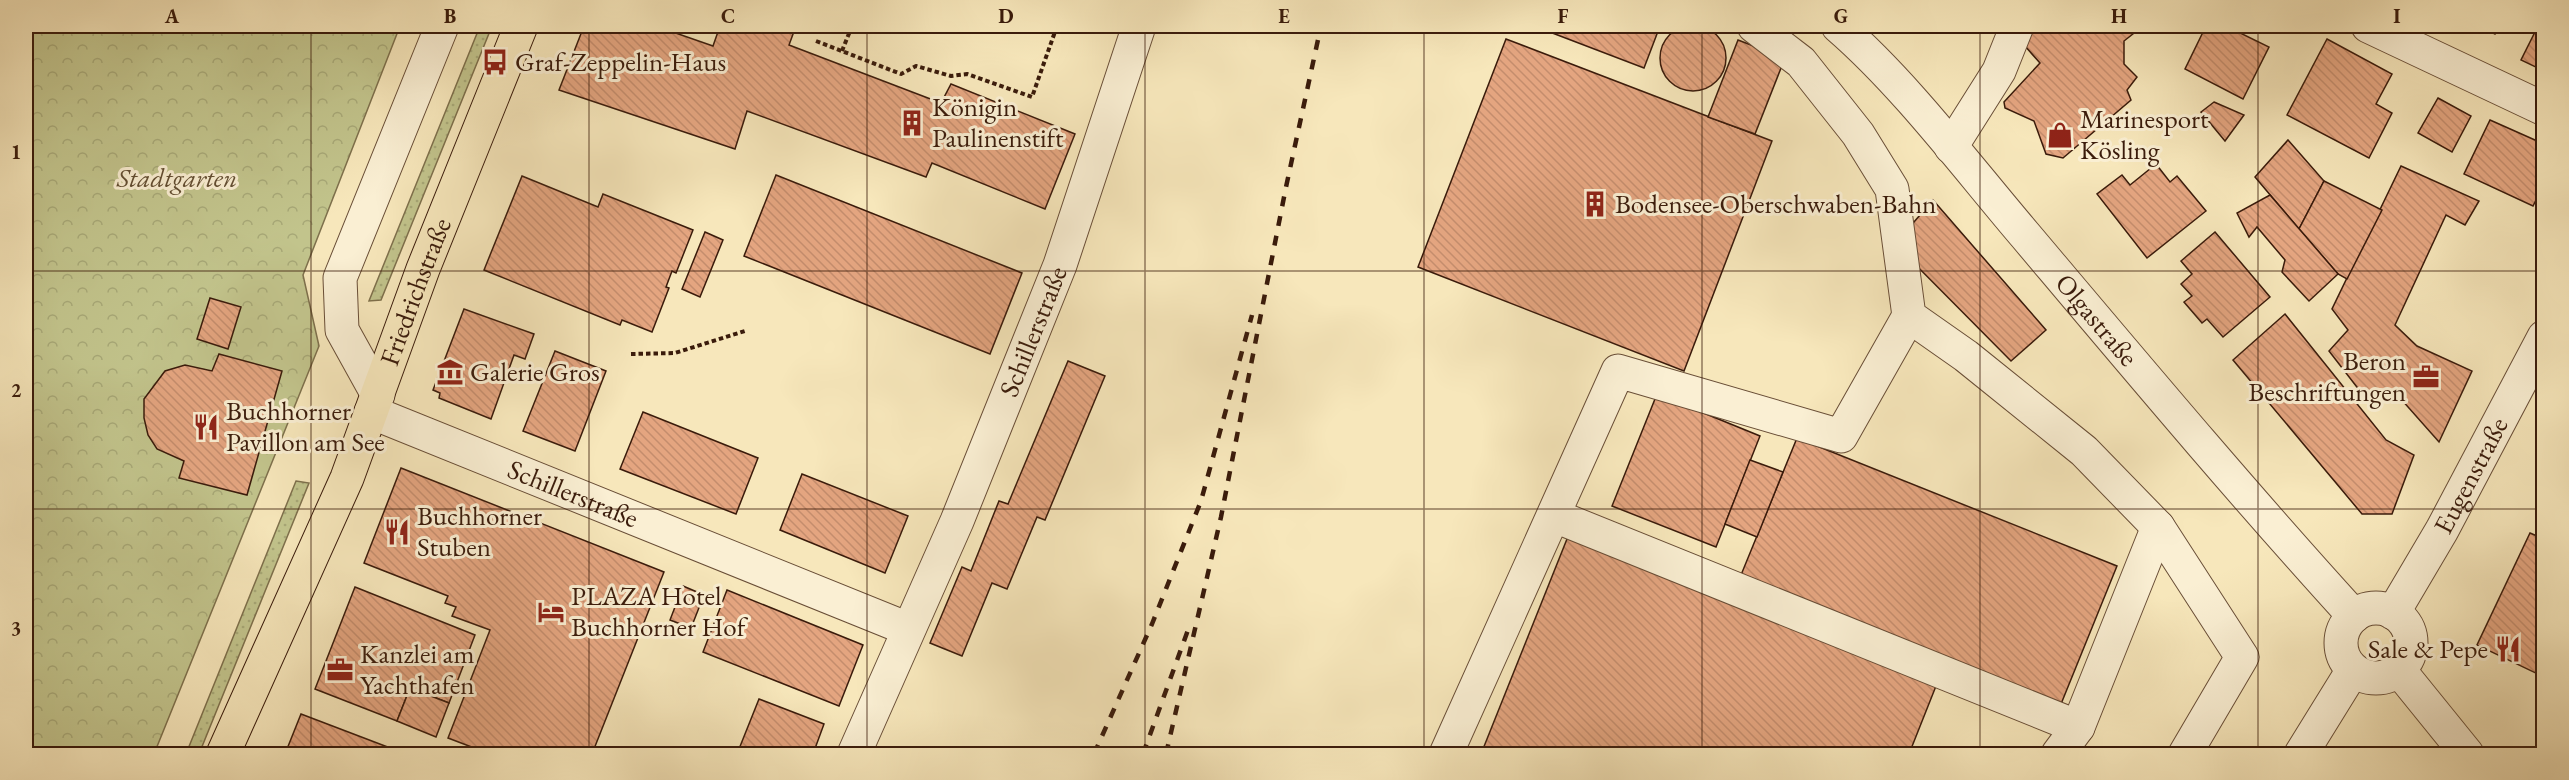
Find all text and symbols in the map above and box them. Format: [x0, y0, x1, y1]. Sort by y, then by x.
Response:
text: A [164, 3, 180, 29]
text: B [444, 3, 456, 29]
text: C [721, 3, 735, 29]
text: D [998, 3, 1014, 29]
text: E [1278, 3, 1290, 29]
text: F [1558, 3, 1569, 29]
text: G [1834, 3, 1848, 29]
text: H [2111, 3, 2127, 29]
text: I [2393, 3, 2401, 29]
place label: Graf-Zeppelin-Haus [515, 44, 726, 79]
bus stop icon: Graf-Zeppelin-Haus [480, 47, 510, 77]
place label: Königin Paulinenstift [932, 89, 1064, 155]
place label: Marinesport Kösling [2080, 101, 2209, 167]
building icon: Königin Paulinenstift [897, 108, 927, 138]
shop icon: Marinesport Kösling [2045, 120, 2075, 150]
text: 1 [11, 139, 21, 165]
park label: Stadtgarten [116, 160, 237, 195]
place label: Bodensee-Oberschwaben-Bahn [1615, 186, 1936, 221]
building icon: Bodensee-Oberschwaben-Bahn [1580, 189, 1610, 219]
street label: Friedrichstraße [371, 213, 459, 370]
street label: Schillerstraße [991, 261, 1075, 402]
street label: Olgastraße [2048, 266, 2146, 373]
place label: Beron Beschriftungen [2248, 343, 2406, 409]
place label: Galerie Gros [470, 354, 600, 389]
museum icon: Galerie Gros [435, 357, 465, 387]
office icon: Beron Beschriftungen [2411, 362, 2441, 392]
text: 2 [11, 377, 22, 403]
place label: Buchhorner Pavillon am See [226, 393, 385, 459]
street label: Eugenstraße [2425, 411, 2516, 540]
restaurant icon: Buchhorner Pavillon am See [191, 412, 221, 442]
street label: Schillerstraße [503, 451, 644, 535]
place label: Buchhorner Stuben [417, 498, 542, 564]
restaurant icon: Buchhorner Stuben [382, 517, 412, 547]
place label: PLAZA Hotel Buchhorner Hof [571, 578, 749, 644]
hotel icon: PLAZA Hotel Buchhorner Hof [536, 597, 566, 627]
text: 3 [11, 615, 21, 641]
place label: Sale & Pepe [2368, 631, 2488, 666]
restaurant icon: Sale & Pepe [2493, 634, 2523, 664]
place label: Kanzlei am Yachthafen [360, 636, 474, 702]
office icon: Kanzlei am Yachthafen [325, 655, 355, 685]

